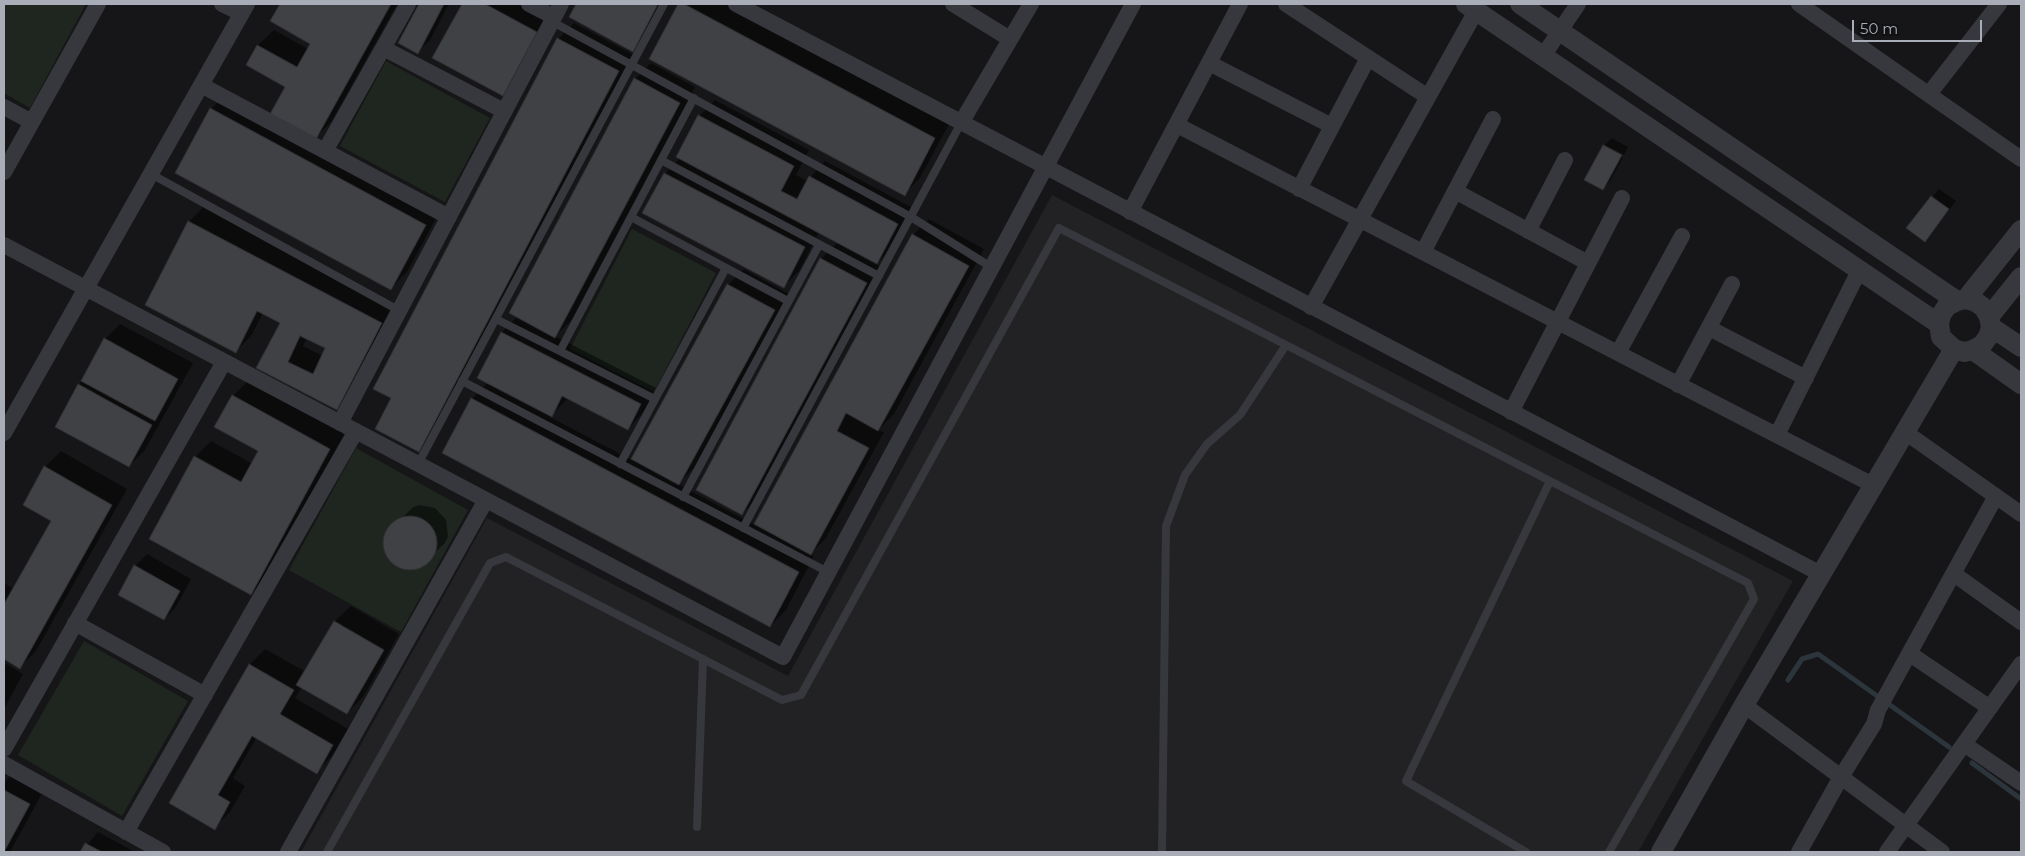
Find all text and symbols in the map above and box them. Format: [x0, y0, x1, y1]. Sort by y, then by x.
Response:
scale bar [1855, 10, 1985, 42]
text: 50 m [1860, 19, 1898, 38]

